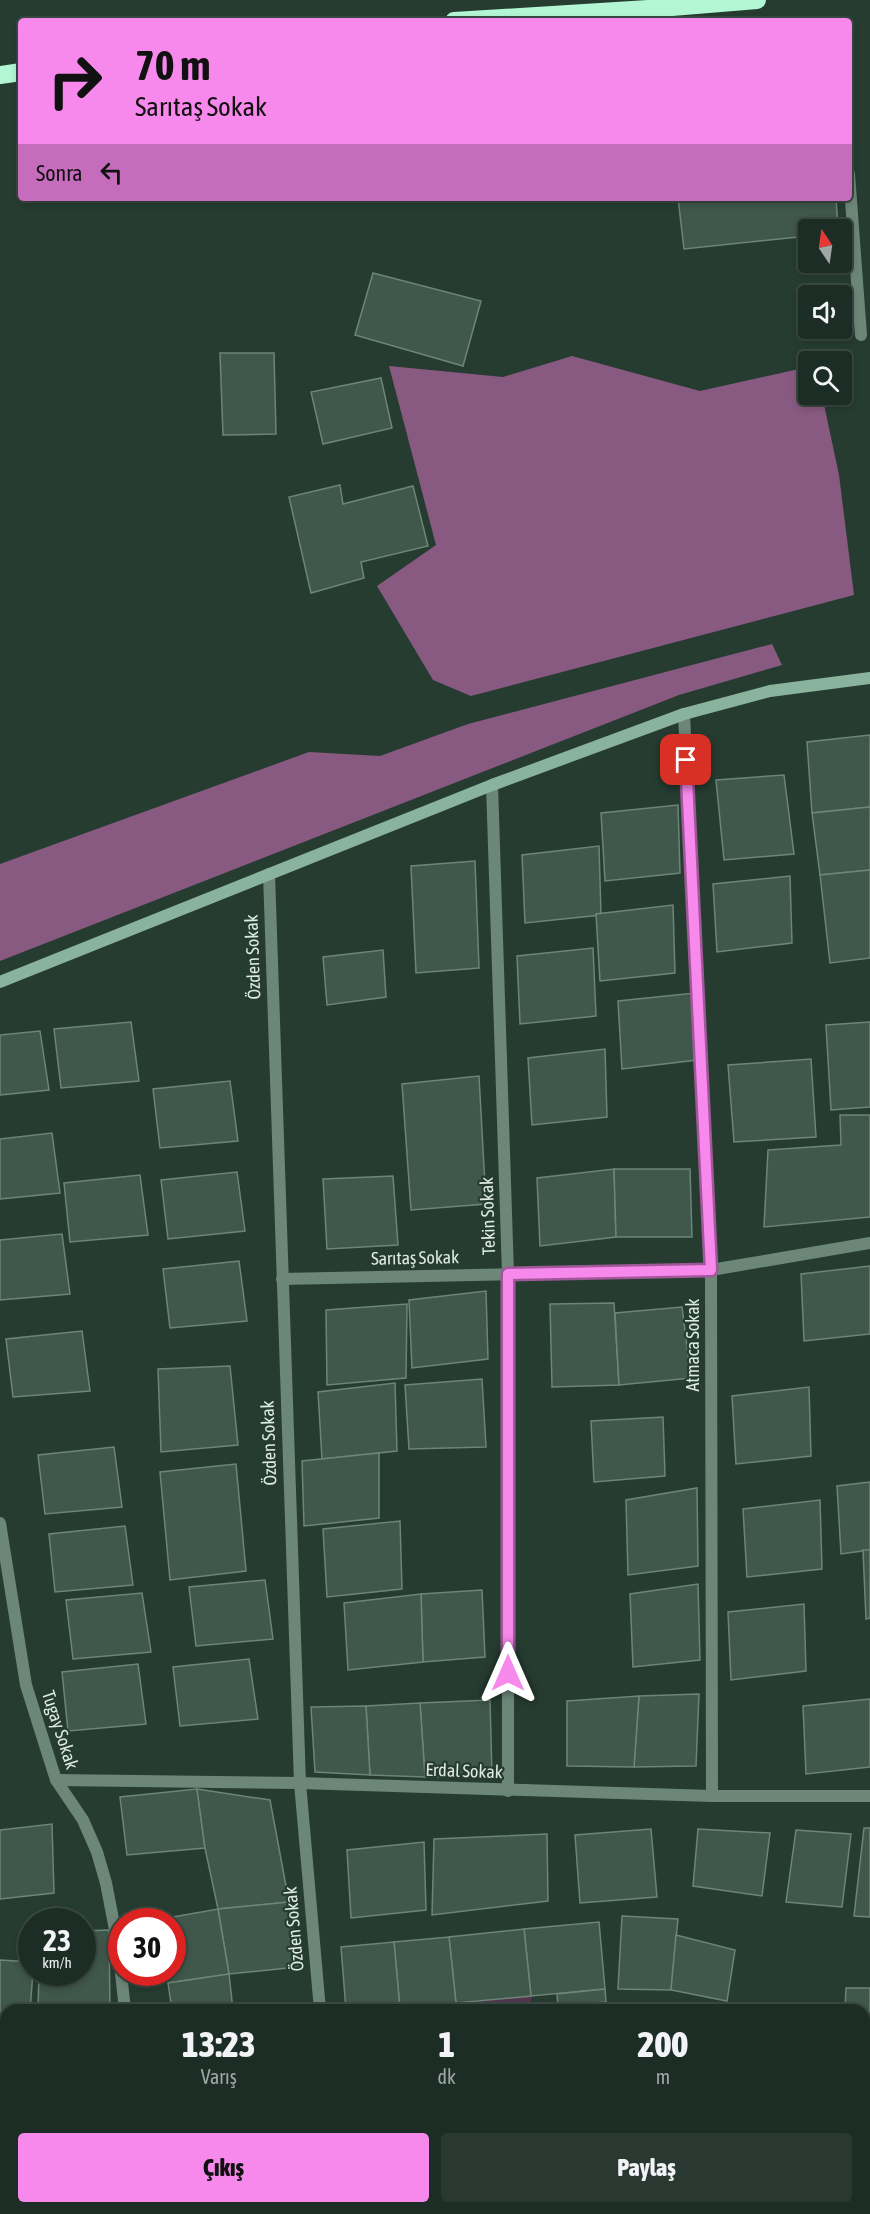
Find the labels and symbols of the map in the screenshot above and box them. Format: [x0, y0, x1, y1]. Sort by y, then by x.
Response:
north arrow [798, 219, 852, 273]
pin [660, 734, 711, 785]
street label: Özden Sokak [241, 914, 264, 1000]
street label: Tekin Sokak [476, 1177, 499, 1255]
street label: Sarıtaş Sokak [371, 1246, 459, 1269]
street label: Atmaca Sokak [682, 1298, 703, 1392]
street label: Özden Sokak [257, 1400, 280, 1486]
position arrow [476, 1641, 540, 1705]
street label: Tugay Sokak [38, 1688, 83, 1772]
street label: Erdal Sokak [425, 1759, 503, 1782]
street label: Özden Sokak [279, 1886, 308, 1972]
speed limit sign: 30 [108, 1908, 186, 1986]

